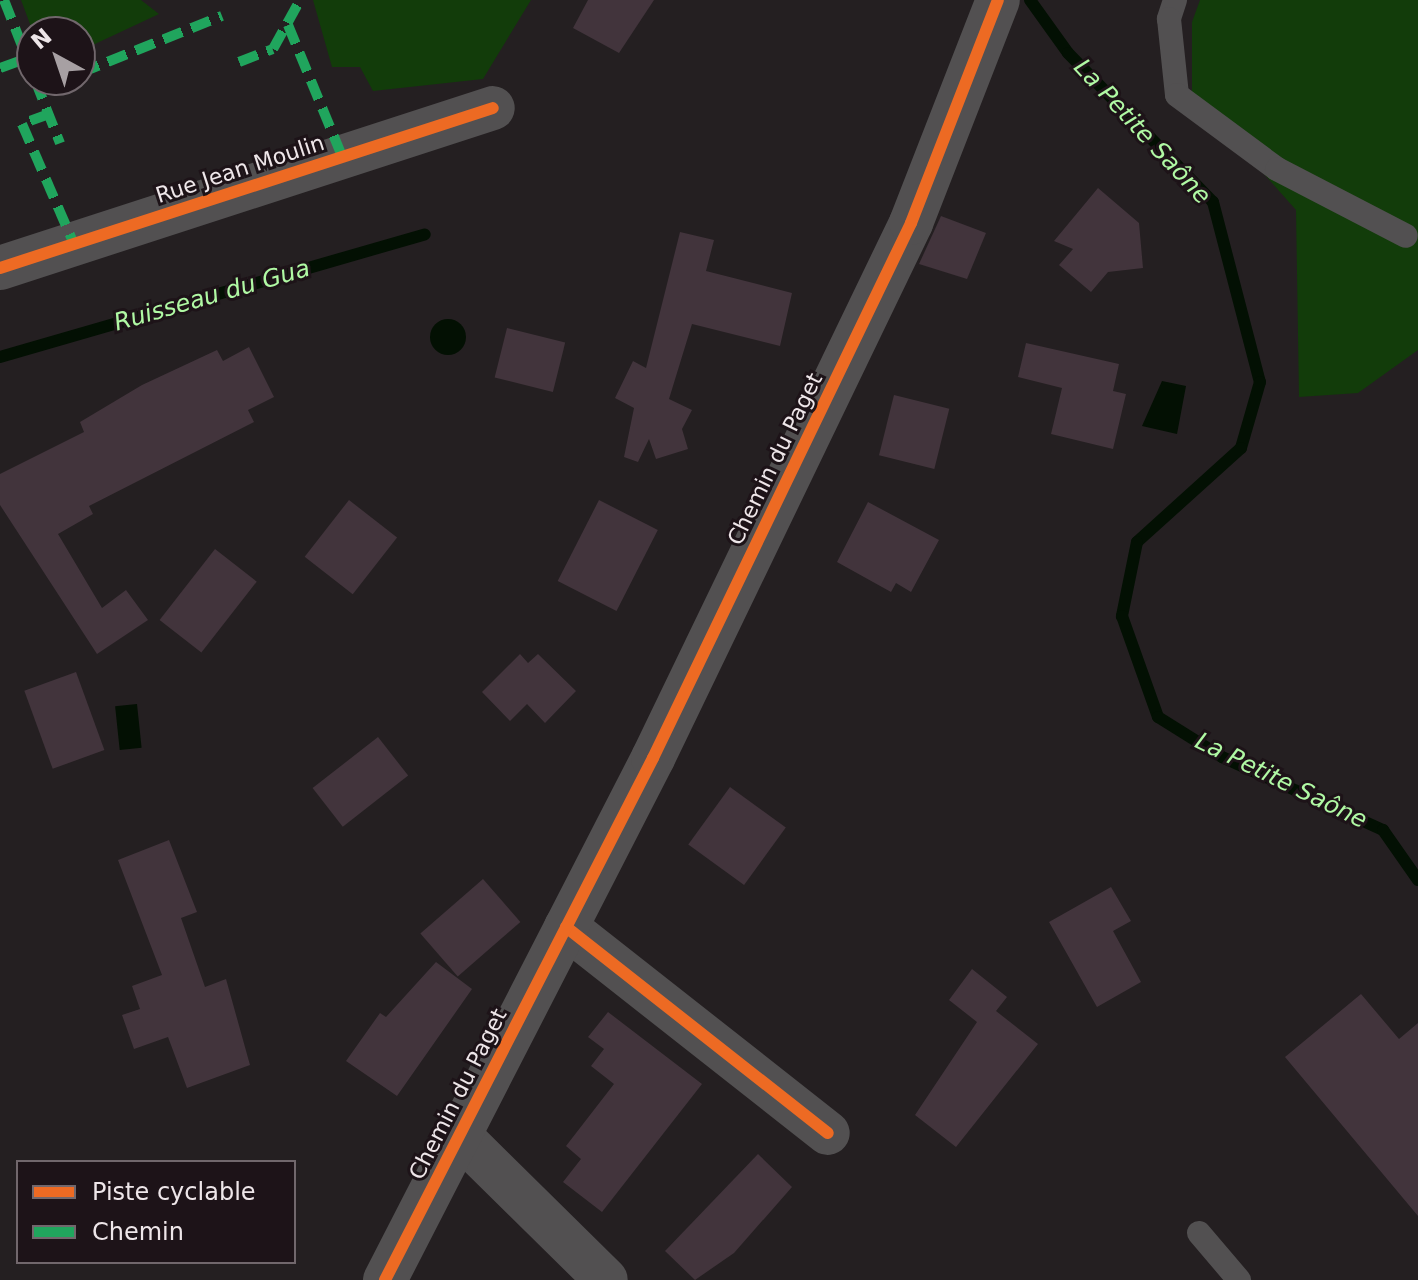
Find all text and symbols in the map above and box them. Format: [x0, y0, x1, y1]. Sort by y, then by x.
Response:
north arrow [16, 16, 96, 96]
text: N [26, 23, 57, 54]
water label: La Petite Saône [1068, 54, 1216, 210]
street label: Rue Jean Moulin [152, 129, 328, 209]
water label: Ruisseau du Gua [111, 254, 313, 338]
street label: Chemin du Paget [722, 369, 828, 549]
water label: La Petite Saône [1190, 727, 1372, 835]
street label: Chemin du Paget [404, 1004, 512, 1184]
legend [16, 1160, 296, 1264]
text: Piste cyclable [92, 1178, 256, 1206]
text: Chemin [92, 1218, 184, 1246]

